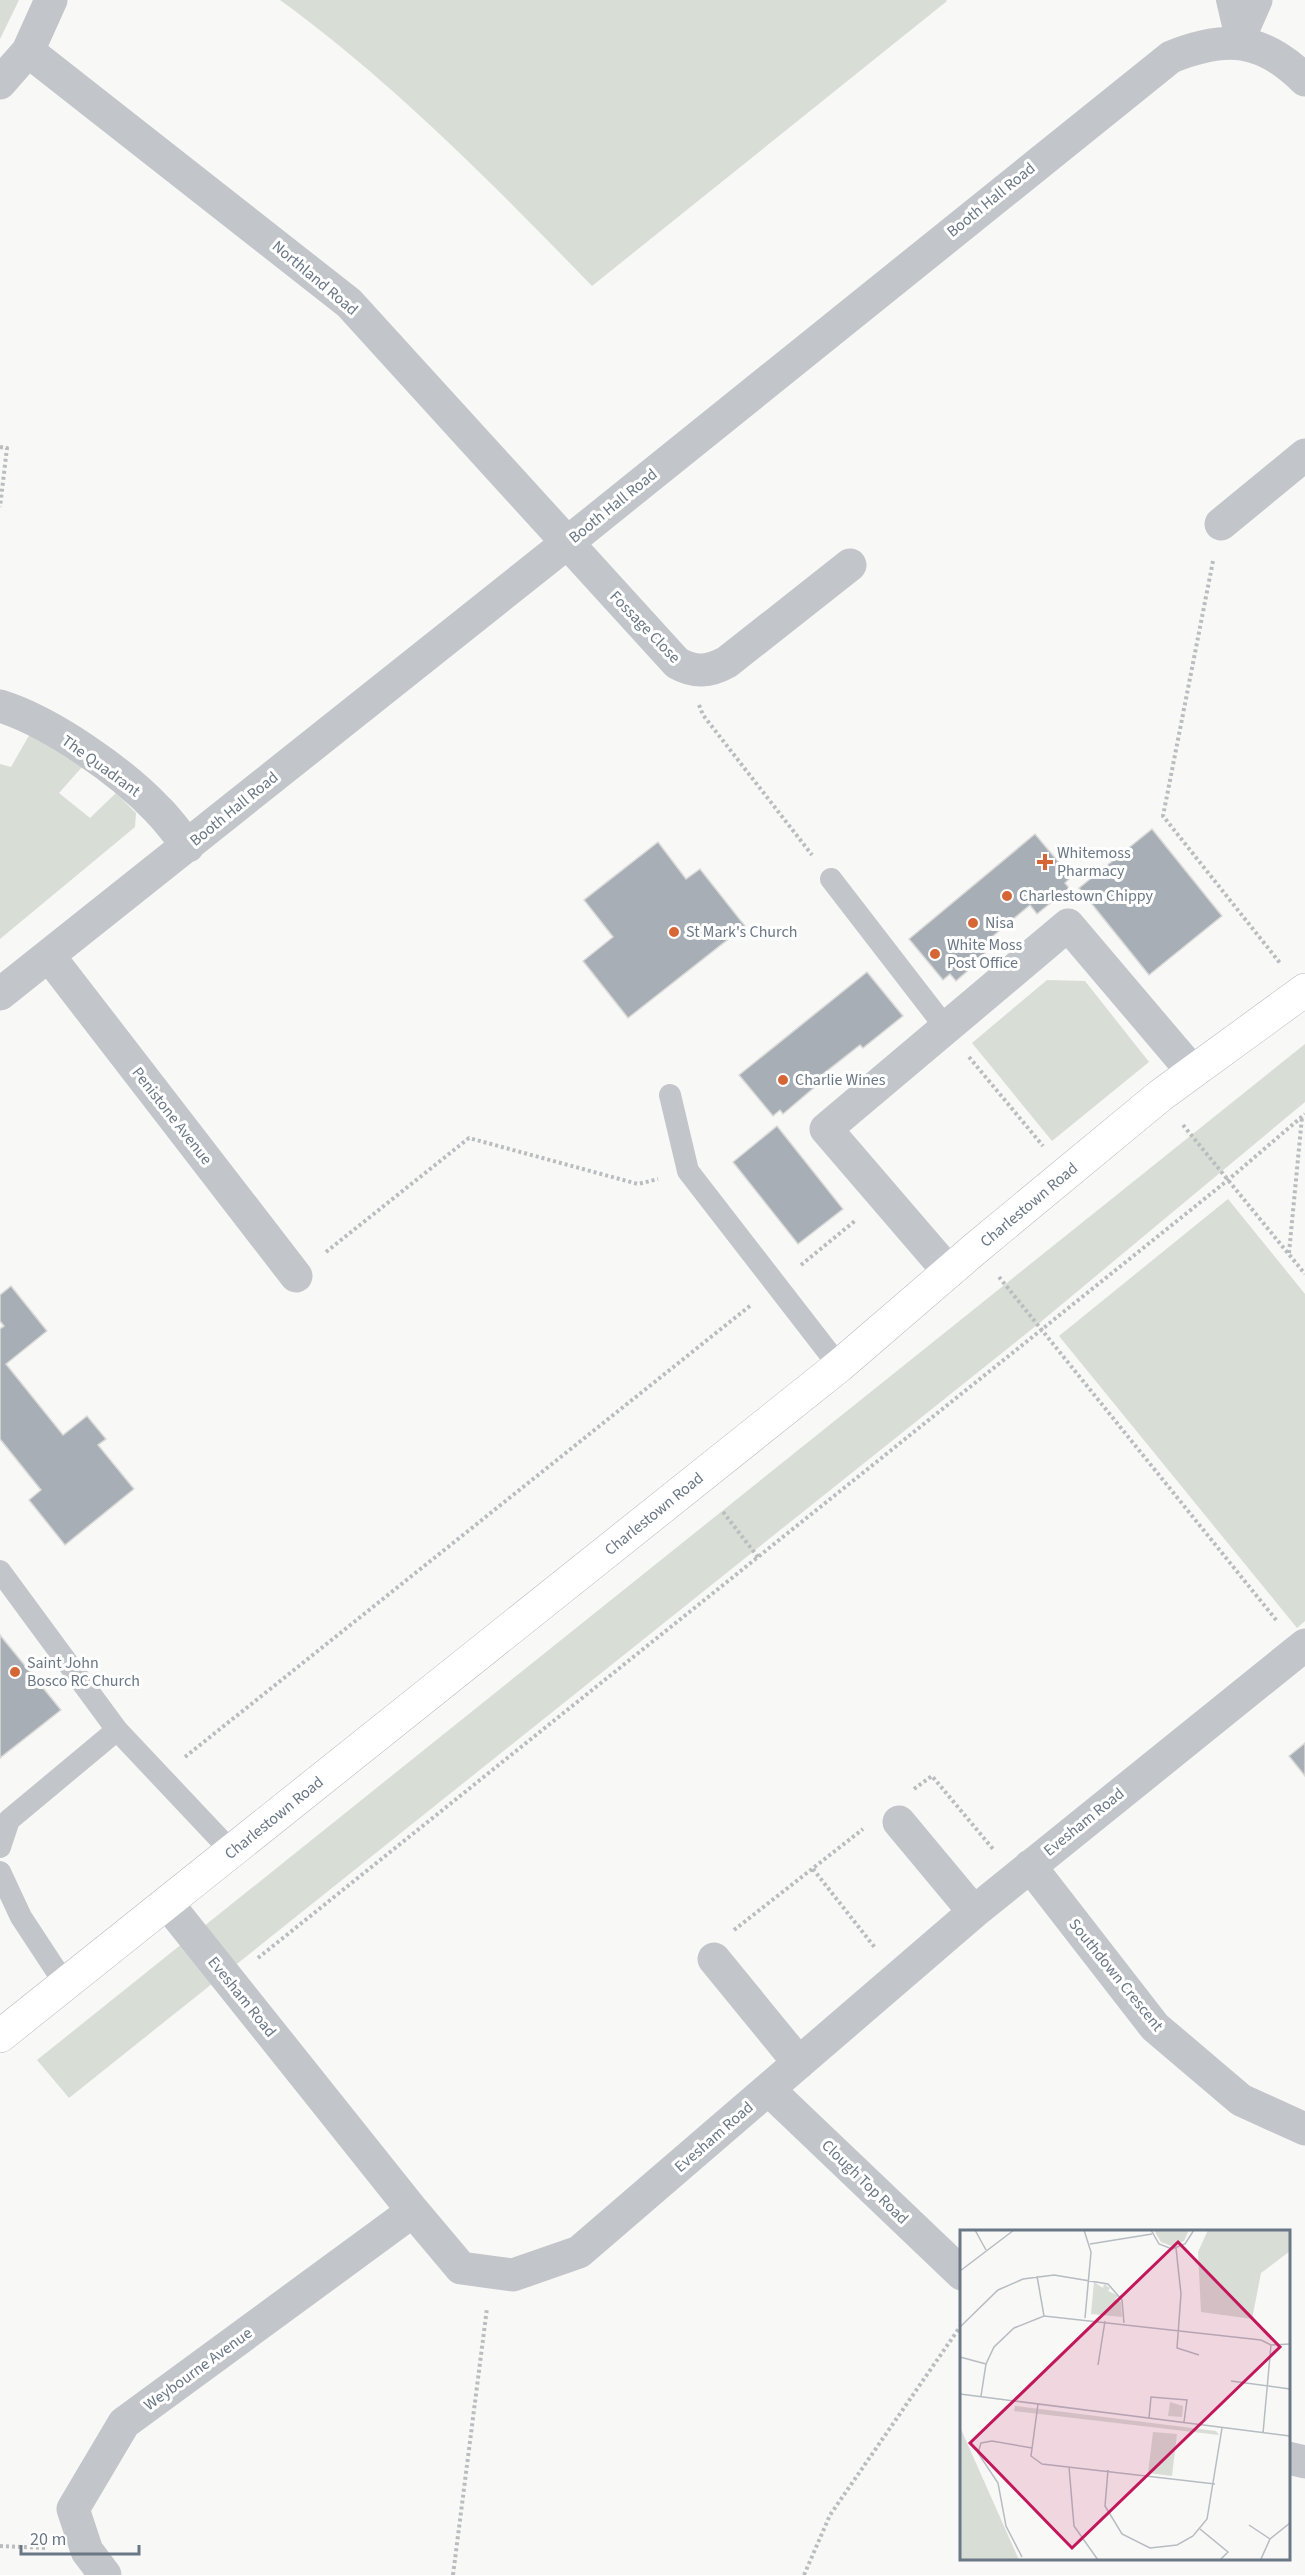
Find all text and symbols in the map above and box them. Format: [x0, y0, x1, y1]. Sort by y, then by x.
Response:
street label: Booth Hall Road [942, 157, 1040, 243]
street label: Northland Road [267, 236, 363, 320]
street label: Booth Hall Road [564, 463, 662, 549]
street label: Fossage Close [605, 586, 685, 668]
street label: The Quadrant [57, 730, 145, 802]
street label: Booth Hall Road [185, 766, 283, 852]
place label: Whitemoss Pharmacy [1057, 842, 1131, 882]
marker: Whitemoss Pharmacy [1038, 855, 1052, 869]
place label: Charlestown Chippy [1019, 885, 1154, 907]
marker: Charlestown Chippy [1000, 889, 1014, 903]
place label: Nisa [985, 912, 1014, 934]
marker: Nisa [966, 916, 980, 930]
place label: St Mark's Church [686, 921, 797, 943]
marker: St Mark's Church [667, 925, 681, 939]
place label: White Moss Post Office [947, 934, 1023, 974]
marker: White Moss Post Office [928, 947, 942, 961]
street label: Penistone Avenue [127, 1062, 217, 1170]
place label: Charlie Wines [795, 1069, 886, 1091]
marker: Charlie Wines [776, 1073, 790, 1087]
street label: Charlestown Road [975, 1158, 1083, 1252]
street label: Charlestown Road [600, 1467, 708, 1561]
place label: Saint John Bosco RC Church [27, 1652, 140, 1692]
marker: Saint John Bosco RC Church [8, 1665, 22, 1679]
street label: Charlestown Road [220, 1771, 328, 1865]
street label: Evesham Road [1039, 1783, 1129, 1861]
street label: Southdown Crescent [1064, 1914, 1169, 2036]
street label: Evesham Road [203, 1952, 281, 2042]
street label: Evesham Road [670, 2097, 758, 2177]
street label: Clough Top Road [817, 2135, 913, 2229]
inset map [960, 2230, 1290, 2560]
street label: Weybourne Avenue [139, 2322, 257, 2416]
scale bar [21, 2518, 140, 2556]
text: 20 m [30, 2527, 66, 2552]

